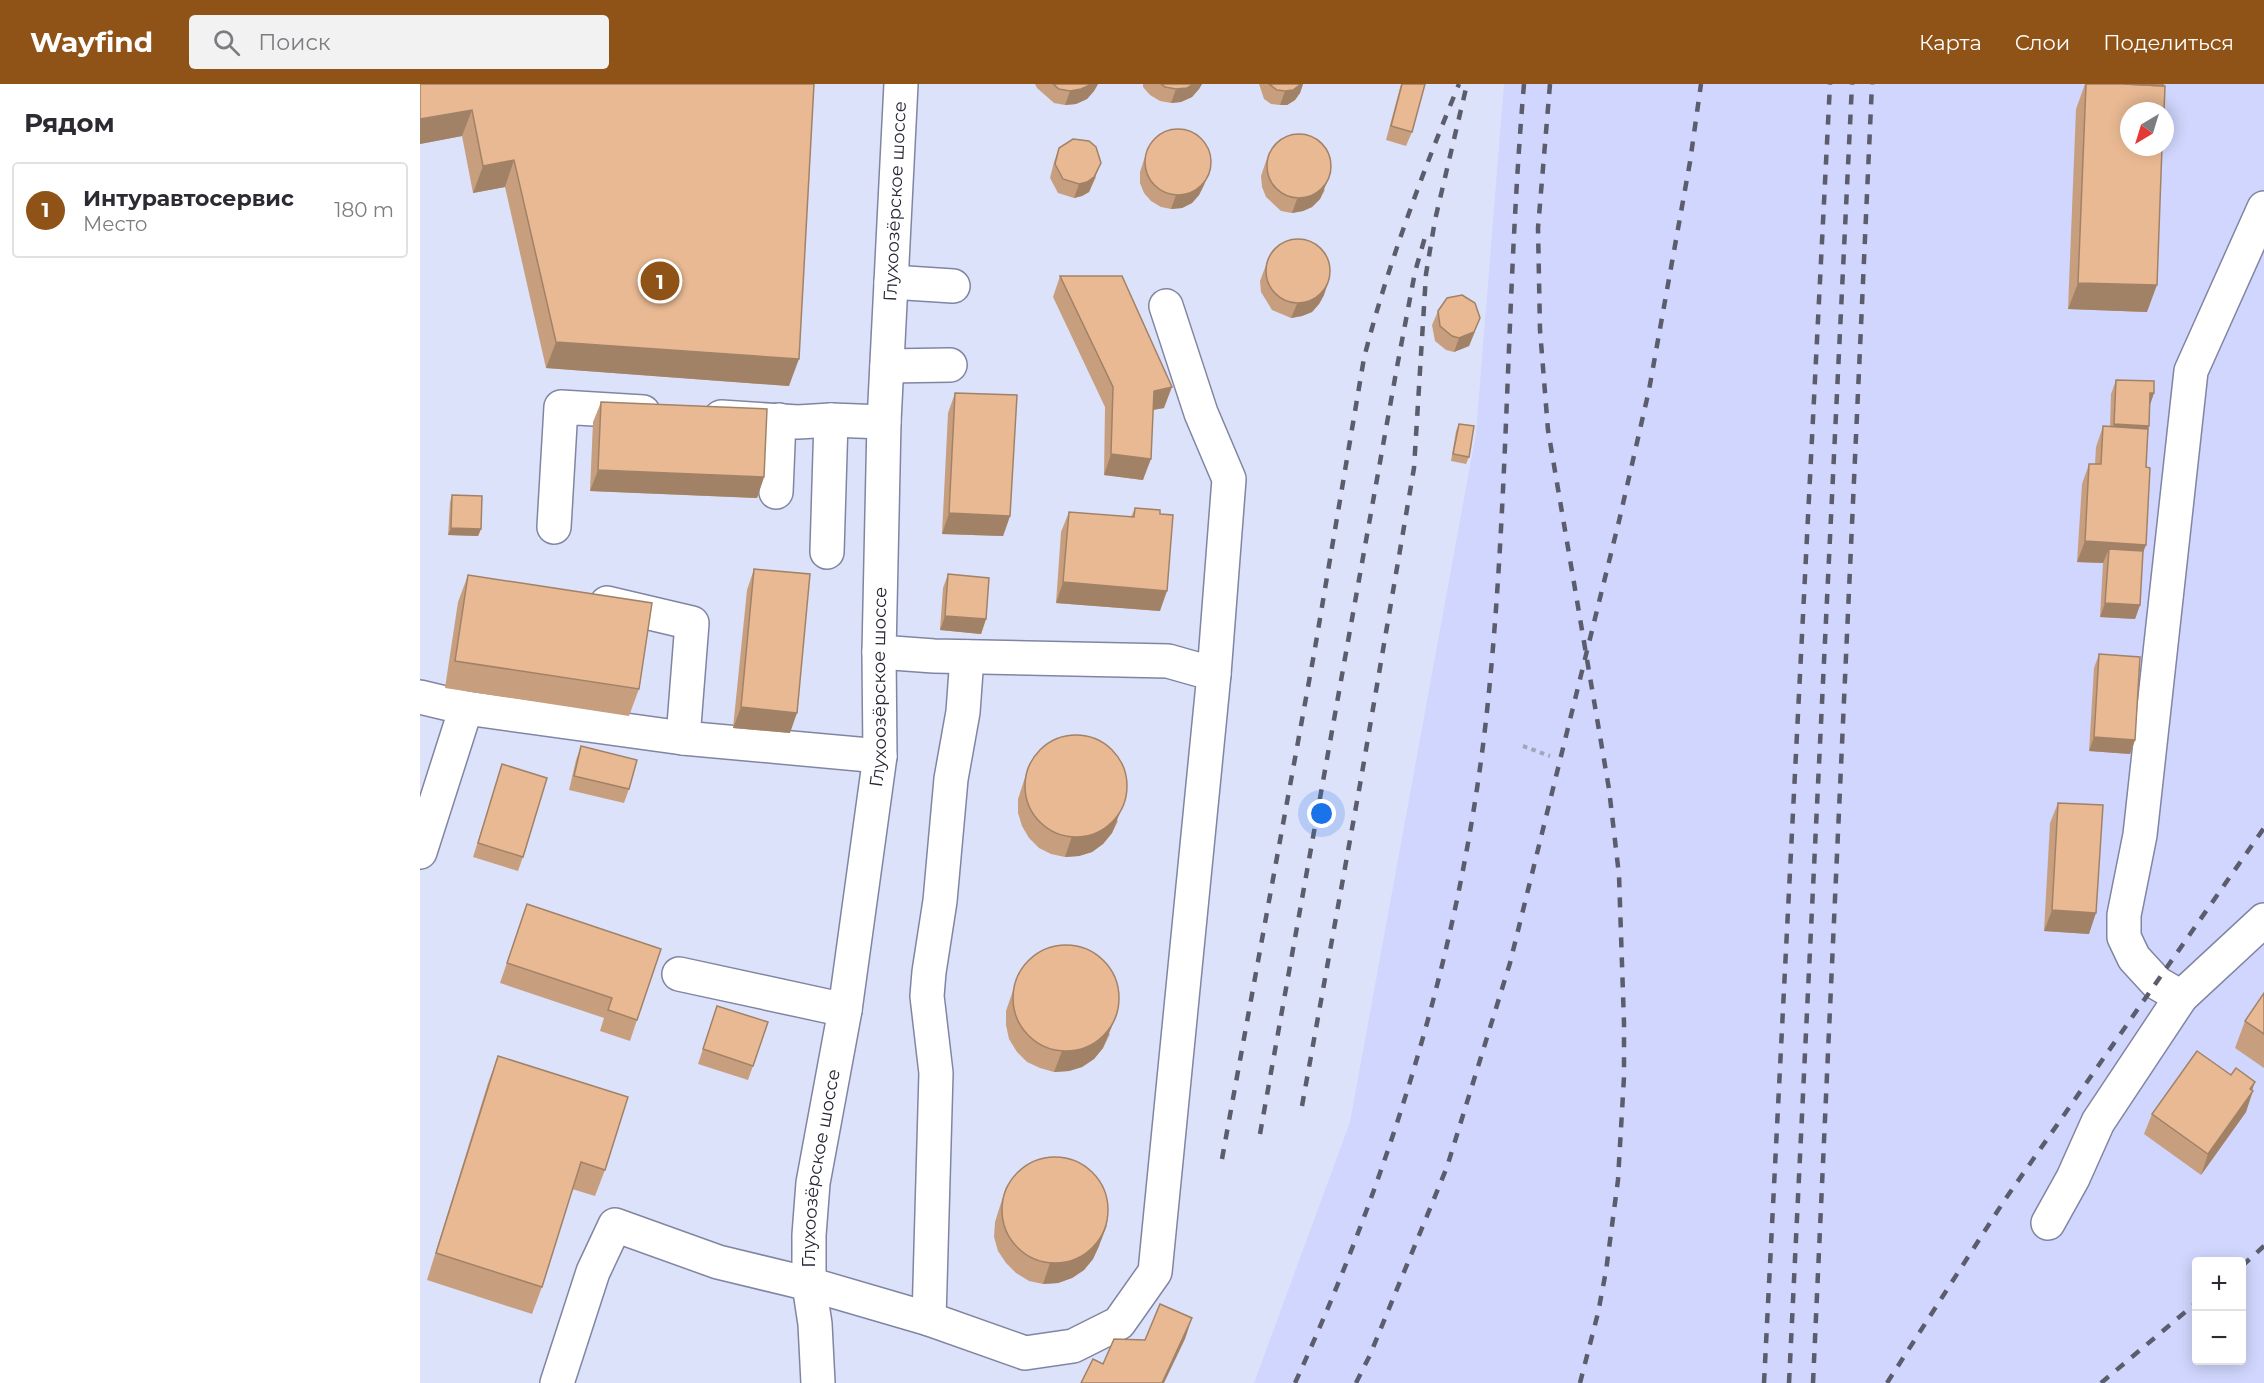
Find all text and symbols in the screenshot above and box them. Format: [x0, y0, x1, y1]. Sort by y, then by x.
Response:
search box [189, 15, 609, 69]
text: Wayfind [30, 25, 153, 59]
icon: search [210, 26, 243, 59]
text: Поиск [258, 29, 331, 56]
text: Карта [1919, 30, 1982, 55]
text: Слои [2015, 30, 2070, 55]
text: Поделиться [2103, 30, 2234, 55]
street label: Глухоозёрское шоссе [879, 101, 911, 302]
north arrow [2120, 102, 2174, 156]
text: Рядом [24, 107, 115, 139]
text: Интуравтосервис [83, 185, 294, 212]
text: 1 [42, 198, 49, 222]
text: 180 m [334, 198, 394, 222]
text: Место [83, 212, 147, 236]
pin: 1 [640, 258, 680, 304]
street label: Глухоозёрское шоссе [865, 586, 891, 789]
your location [1307, 799, 1336, 828]
street label: Глухоозёрское шоссе [798, 1067, 845, 1268]
map controls [2192, 1257, 2246, 1365]
button: + [2192, 1257, 2246, 1311]
button: − [2192, 1311, 2246, 1365]

